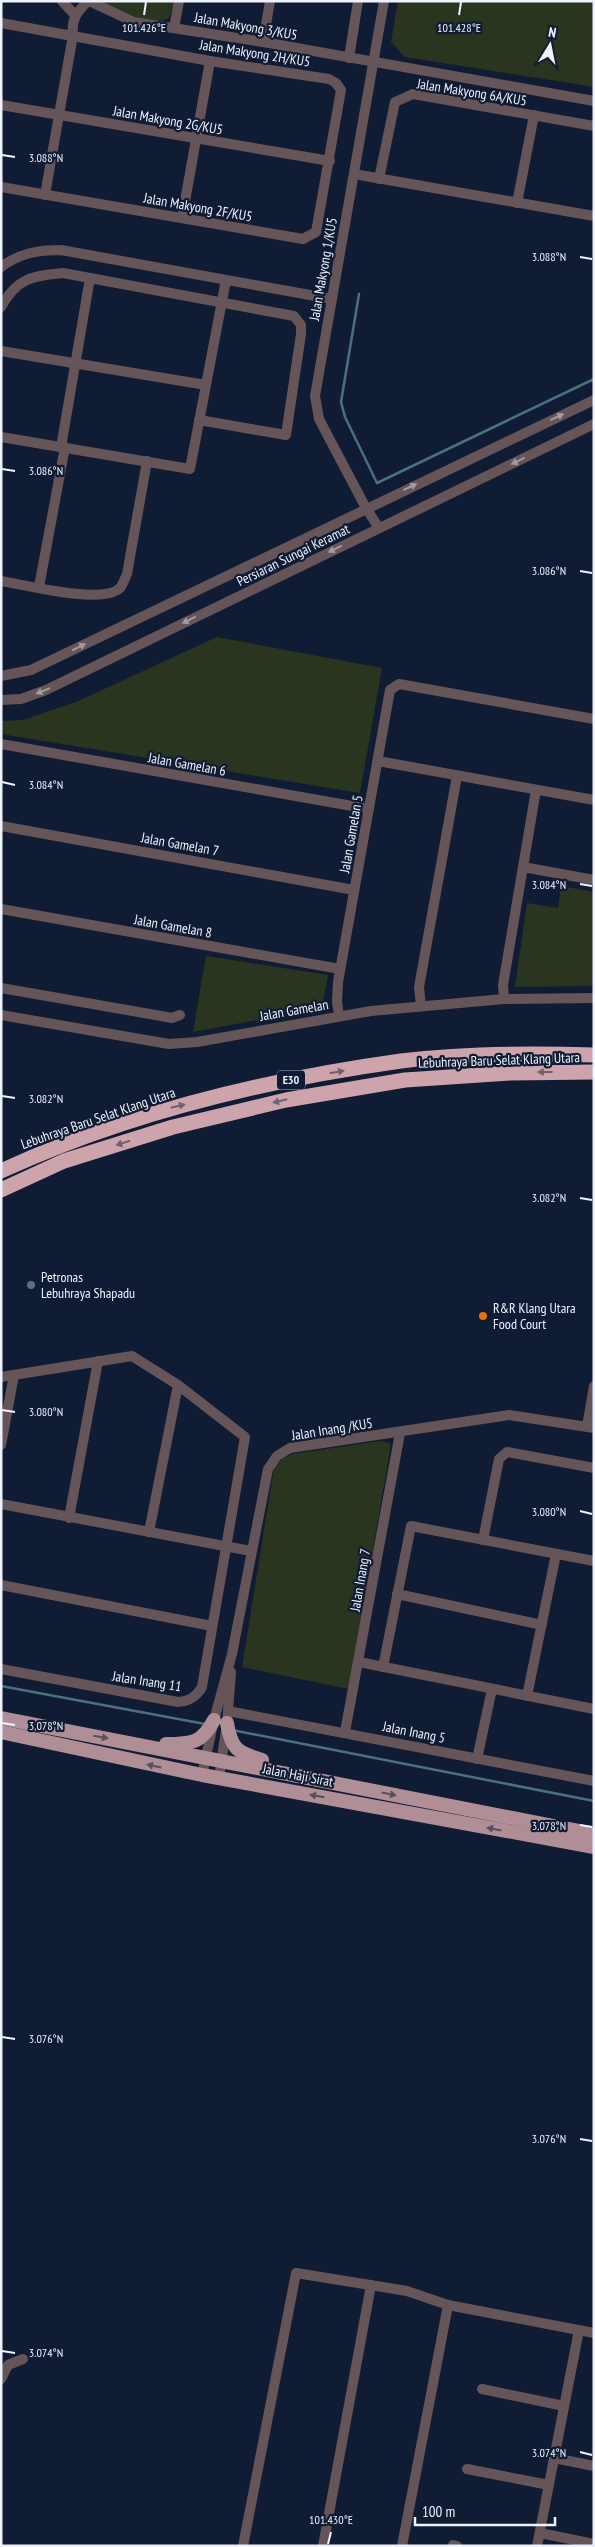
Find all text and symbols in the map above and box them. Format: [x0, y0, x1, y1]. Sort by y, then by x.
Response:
street label: Jalan Makyong 3/KU5 [192, 8, 299, 44]
text: 101.426°E [122, 20, 166, 35]
text: 101.428°E [437, 20, 481, 35]
north arrow [525, 20, 575, 70]
text: N [547, 23, 558, 42]
street label: Jalan Makyong 2H/KU5 [197, 35, 312, 71]
street label: Jalan Makyong 6A/KU5 [415, 74, 528, 110]
street label: Jalan Makyong 2G/KU5 [111, 101, 224, 139]
text: 3.088°N [29, 150, 63, 165]
street label: Jalan Makyong 2F/KU5 [141, 188, 254, 225]
street label: Jalan Makyong 1/KU5 [305, 216, 341, 323]
text: 3.088°N [532, 249, 566, 264]
one-way arrow [550, 413, 564, 421]
one-way arrow [511, 456, 526, 465]
text: 3.086°N [29, 463, 63, 478]
one-way arrow [403, 483, 418, 492]
street label: Persiaran Sungai Keramat [234, 520, 353, 590]
one-way arrow [328, 545, 343, 554]
text: 3.086°N [532, 563, 566, 578]
one-way arrow [182, 617, 196, 625]
one-way arrow [72, 643, 86, 651]
one-way arrow [35, 687, 50, 695]
street label: Jalan Gamelan 6 [146, 748, 227, 780]
text: 3.084°N [29, 777, 63, 792]
street label: Jalan Gamelan 5 [335, 794, 367, 875]
street label: Jalan Gamelan 7 [139, 828, 220, 860]
text: 3.084°N [532, 877, 566, 892]
street label: Jalan Gamelan 8 [132, 910, 213, 942]
street label: Jalan Gamelan [257, 995, 330, 1025]
street label: Lebuhraya Baru Selat Klang Utara [418, 1048, 580, 1072]
one-way arrow [329, 1068, 345, 1076]
one-way arrow [537, 1069, 553, 1077]
road number: E30 [277, 1070, 305, 1090]
street label: Lebuhraya Baru Selat Klang Utara [18, 1083, 178, 1153]
text: 3.082°N [29, 1091, 63, 1106]
one-way arrow [272, 1097, 287, 1105]
one-way arrow [170, 1102, 185, 1110]
one-way arrow [115, 1139, 130, 1147]
text: 3.082°N [532, 1190, 566, 1205]
place label: Petronas Lebuhraya Shapadu [41, 1268, 135, 1302]
marker: Petronas Lebuhraya Shapadu [25, 1279, 37, 1291]
place label: R&R Klang Utara Food Court [493, 1299, 576, 1333]
marker: R&R Klang Utara Food Court [477, 1310, 489, 1322]
text: 3.080°N [29, 1404, 63, 1419]
street label: Jalan Inang /KU5 [289, 1414, 374, 1444]
text: 3.080°N [532, 1504, 566, 1519]
street label: Jalan Inang 7 [345, 1547, 374, 1614]
street label: Jalan Inang 11 [110, 1666, 183, 1695]
street label: Jalan Inang 5 [380, 1717, 447, 1747]
text: 3.078°N [29, 1718, 63, 1733]
one-way arrow [93, 1734, 109, 1742]
street label: Jalan Haji Sirat [260, 1759, 335, 1791]
one-way arrow [146, 1761, 162, 1769]
one-way arrow [382, 1790, 398, 1798]
one-way arrow [309, 1792, 325, 1800]
text: 3.078°N [532, 1818, 566, 1833]
one-way arrow [486, 1824, 502, 1832]
text: 3.076°N [29, 2031, 63, 2046]
text: 3.076°N [532, 2131, 566, 2146]
text: 3.074°N [29, 2345, 63, 2360]
text: 3.074°N [532, 2445, 566, 2460]
scale bar [415, 2494, 555, 2526]
text: 100 m [422, 2502, 455, 2521]
text: 101.430°E [309, 2512, 353, 2527]

